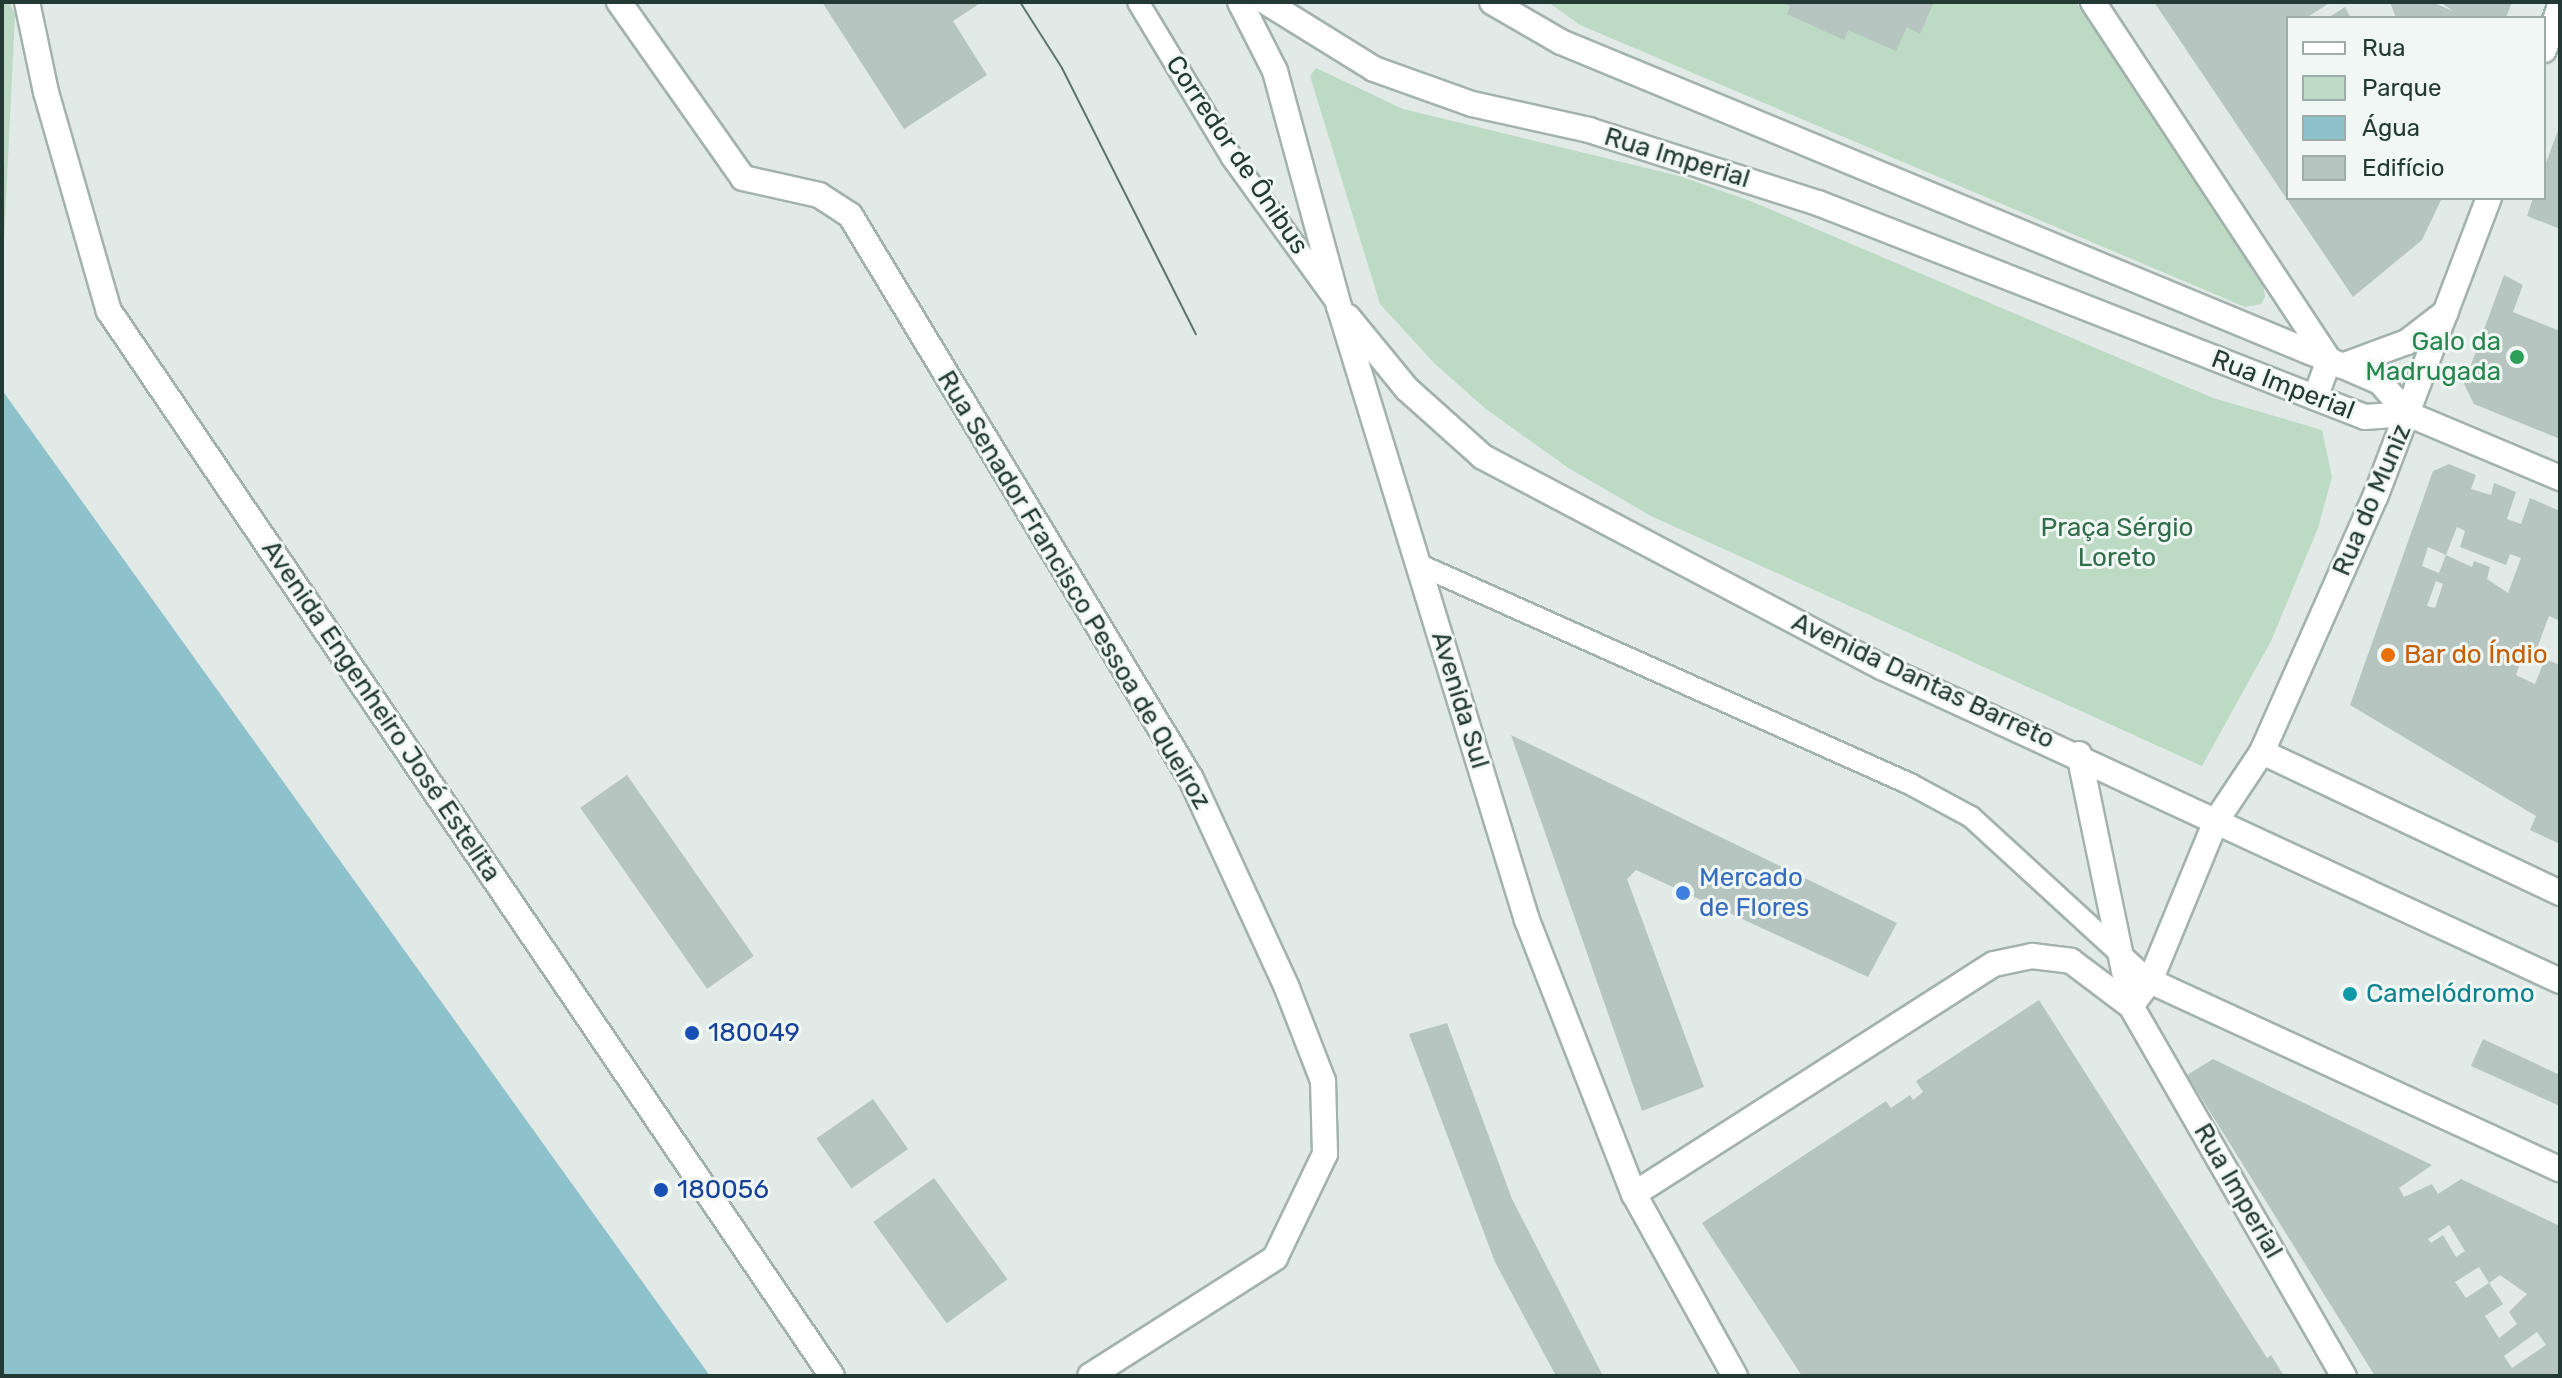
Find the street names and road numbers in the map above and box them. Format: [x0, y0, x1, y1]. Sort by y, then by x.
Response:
street label: Corredor de Ônibus [1159, 50, 1315, 260]
street label: Rua Imperial [1600, 121, 1754, 195]
street label: Rua Imperial [2207, 343, 2359, 427]
street label: Rua Senador Francisco Pessoa de Queiroz [930, 365, 1218, 815]
street label: Rua do Muniz [2326, 419, 2418, 581]
street label: Avenida Engenheiro José Estelita [255, 535, 507, 887]
street label: Avenida Dantas Barreto [1787, 606, 2059, 756]
street label: Avenida Sul [1424, 628, 1496, 772]
street label: Rua Imperial [2187, 1118, 2289, 1264]

